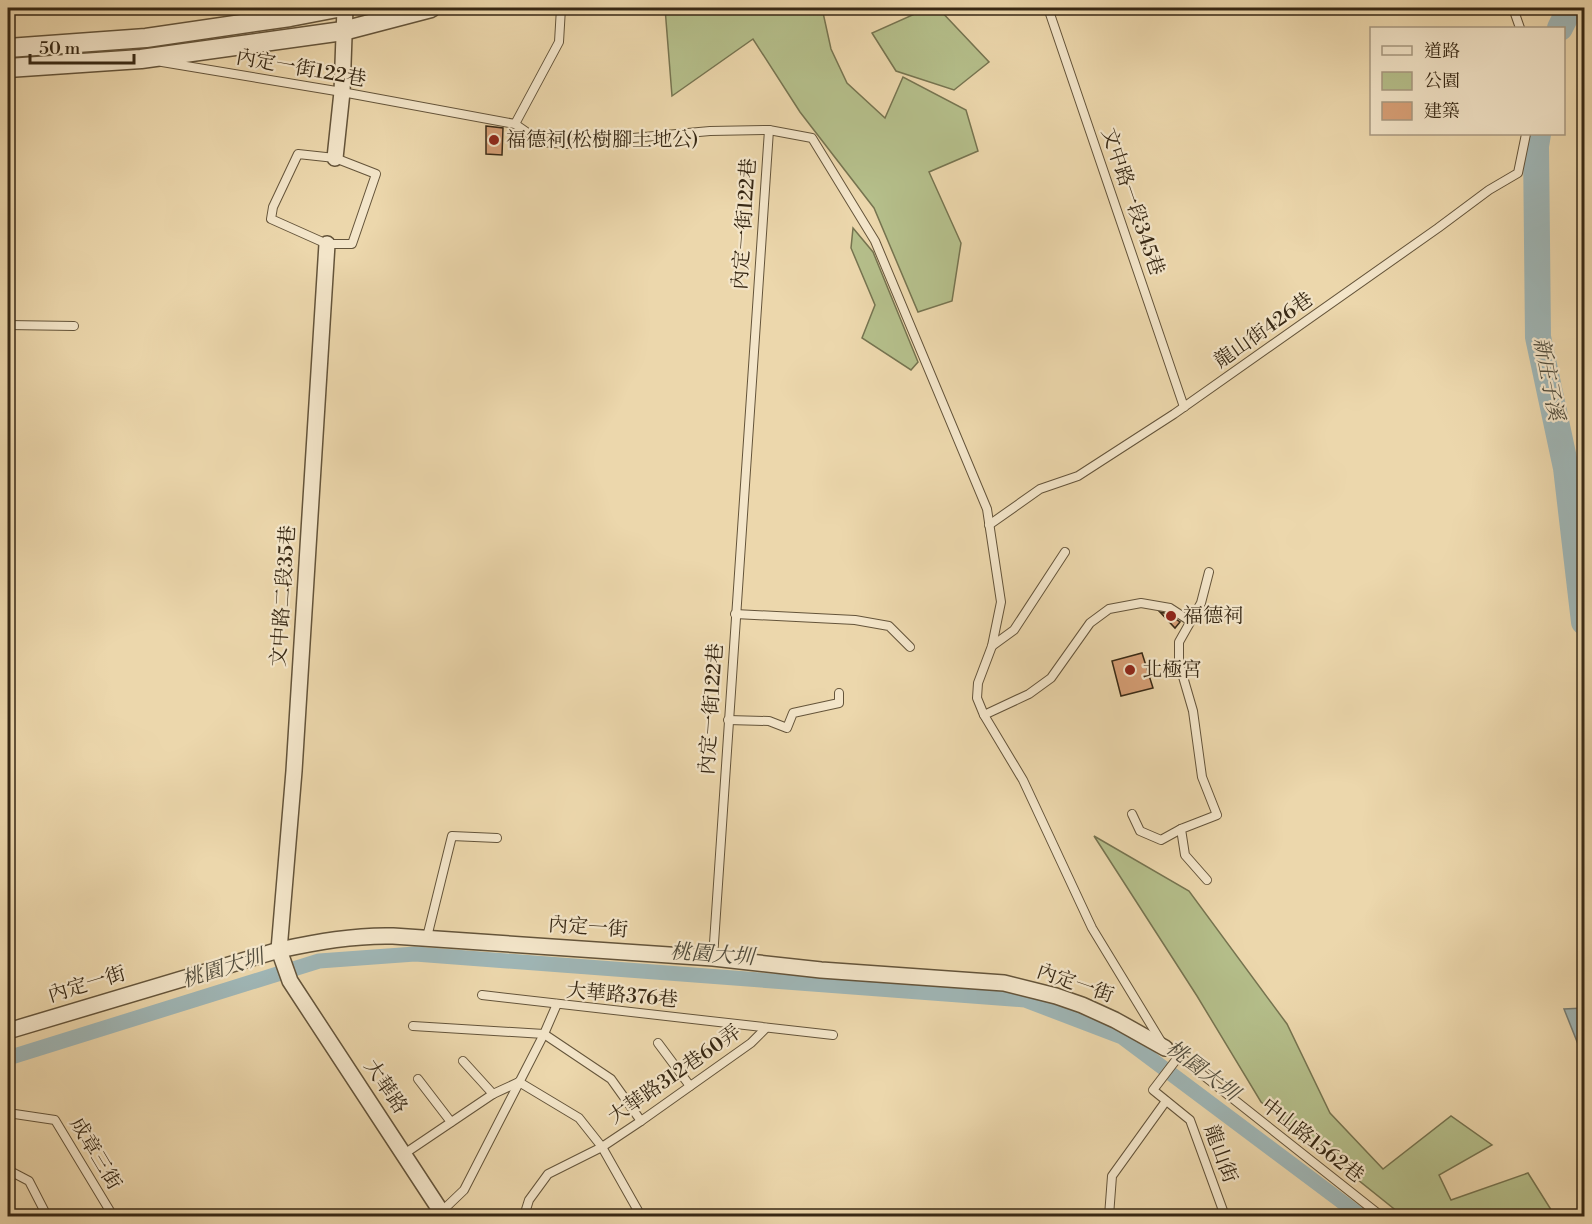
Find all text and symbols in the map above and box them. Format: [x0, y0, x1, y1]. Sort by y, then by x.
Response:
scale bar [30, 27, 134, 65]
legend [1370, 27, 1565, 135]
text: 50 m [39, 37, 81, 60]
text: 道路 [1424, 40, 1460, 63]
street label: 內定一街122巷 [234, 45, 368, 93]
text: 公園 [1424, 70, 1460, 93]
text: 建築 [1424, 100, 1460, 123]
street label: 文中路一段345巷 [1095, 125, 1169, 279]
place label: 福德祠(松樹腳土地公) [506, 128, 698, 153]
marker: 福德祠(松樹腳土地公) [487, 133, 501, 147]
street label: 內定一街122巷 [728, 157, 762, 291]
street label: 龍山街426巷 [1210, 288, 1318, 374]
water label: 新庄子溪 [1527, 335, 1569, 425]
street label: 文中路二段35巷 [267, 524, 301, 668]
place label: 福德祠 [1183, 604, 1243, 629]
marker: 福德祠 [1164, 609, 1178, 623]
street label: 內定一街122巷 [695, 642, 729, 776]
place label: 北極宮 [1142, 658, 1202, 683]
marker: 北極宮 [1123, 663, 1137, 677]
street label: 內定一街 [547, 913, 629, 943]
water label: 桃園大圳 [669, 939, 758, 971]
water label: 桃園大圳 [179, 943, 270, 994]
street label: 內定一街 [1033, 959, 1117, 1009]
street label: 內定一街 [45, 961, 129, 1009]
street label: 大華路376巷 [565, 979, 679, 1013]
street label: 大華路312巷60弄 [604, 1020, 746, 1130]
water label: 桃園大圳 [1161, 1035, 1246, 1108]
street label: 大華路 [358, 1055, 412, 1119]
street label: 中山路1562巷 [1256, 1093, 1368, 1189]
street label: 成章三街 [64, 1113, 126, 1195]
street label: 龍山街 [1198, 1122, 1242, 1186]

